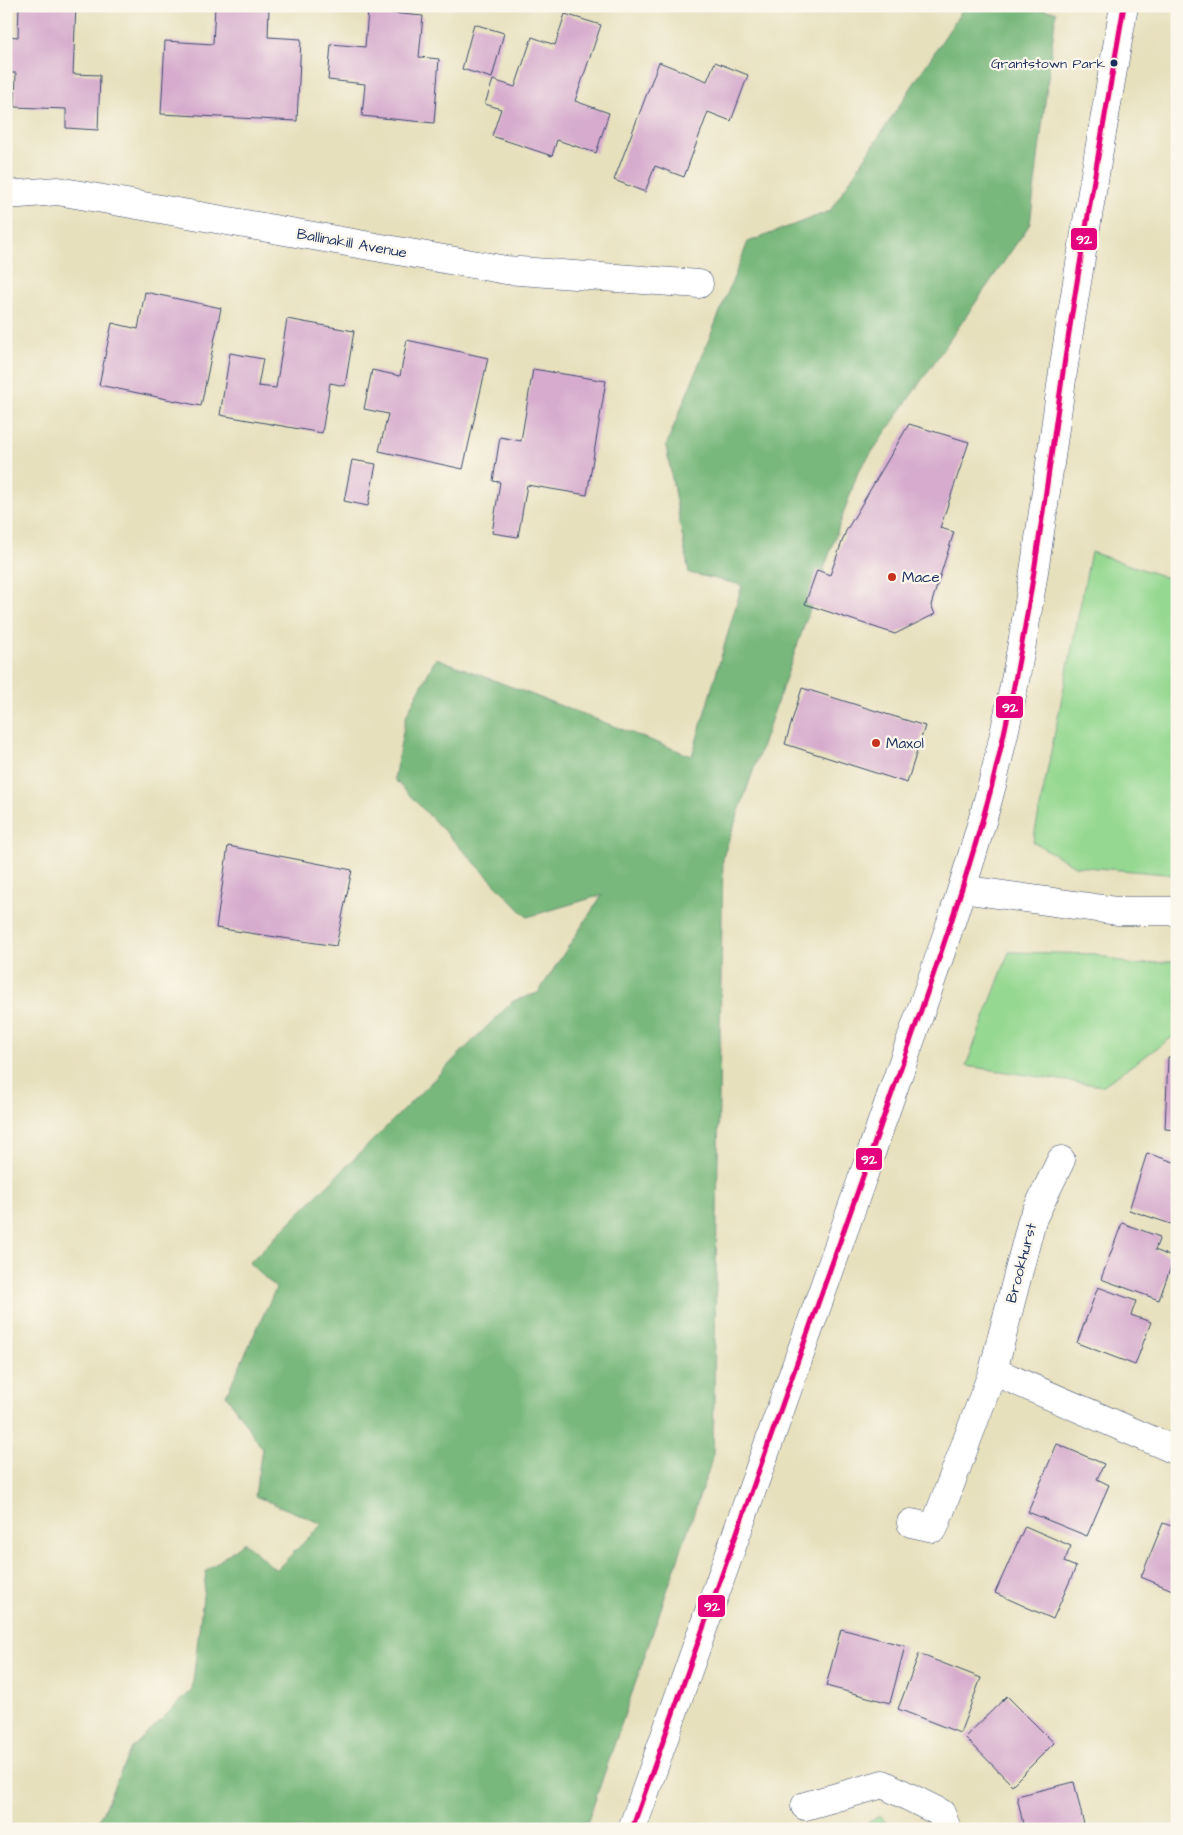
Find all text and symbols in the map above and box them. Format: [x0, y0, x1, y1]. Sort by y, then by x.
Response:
place label: Grantstown Park [991, 54, 1105, 74]
marker: Grantstown Park [1109, 58, 1119, 68]
street label: Ballinakill Avenue [295, 223, 409, 264]
line badge: 92 [1070, 227, 1098, 251]
text: 92 [1076, 230, 1093, 250]
place label: Mace [902, 567, 940, 588]
marker: Mace [886, 571, 898, 583]
line badge: 92 [995, 695, 1024, 719]
text: 92 [1002, 698, 1019, 718]
place label: Maxol [886, 733, 924, 754]
marker: Maxol [870, 737, 882, 749]
line badge: 92 [855, 1147, 883, 1171]
text: 92 [861, 1150, 878, 1170]
street label: Brookhurst [1001, 1221, 1042, 1305]
line badge: 92 [697, 1594, 726, 1618]
text: 92 [704, 1597, 721, 1617]

